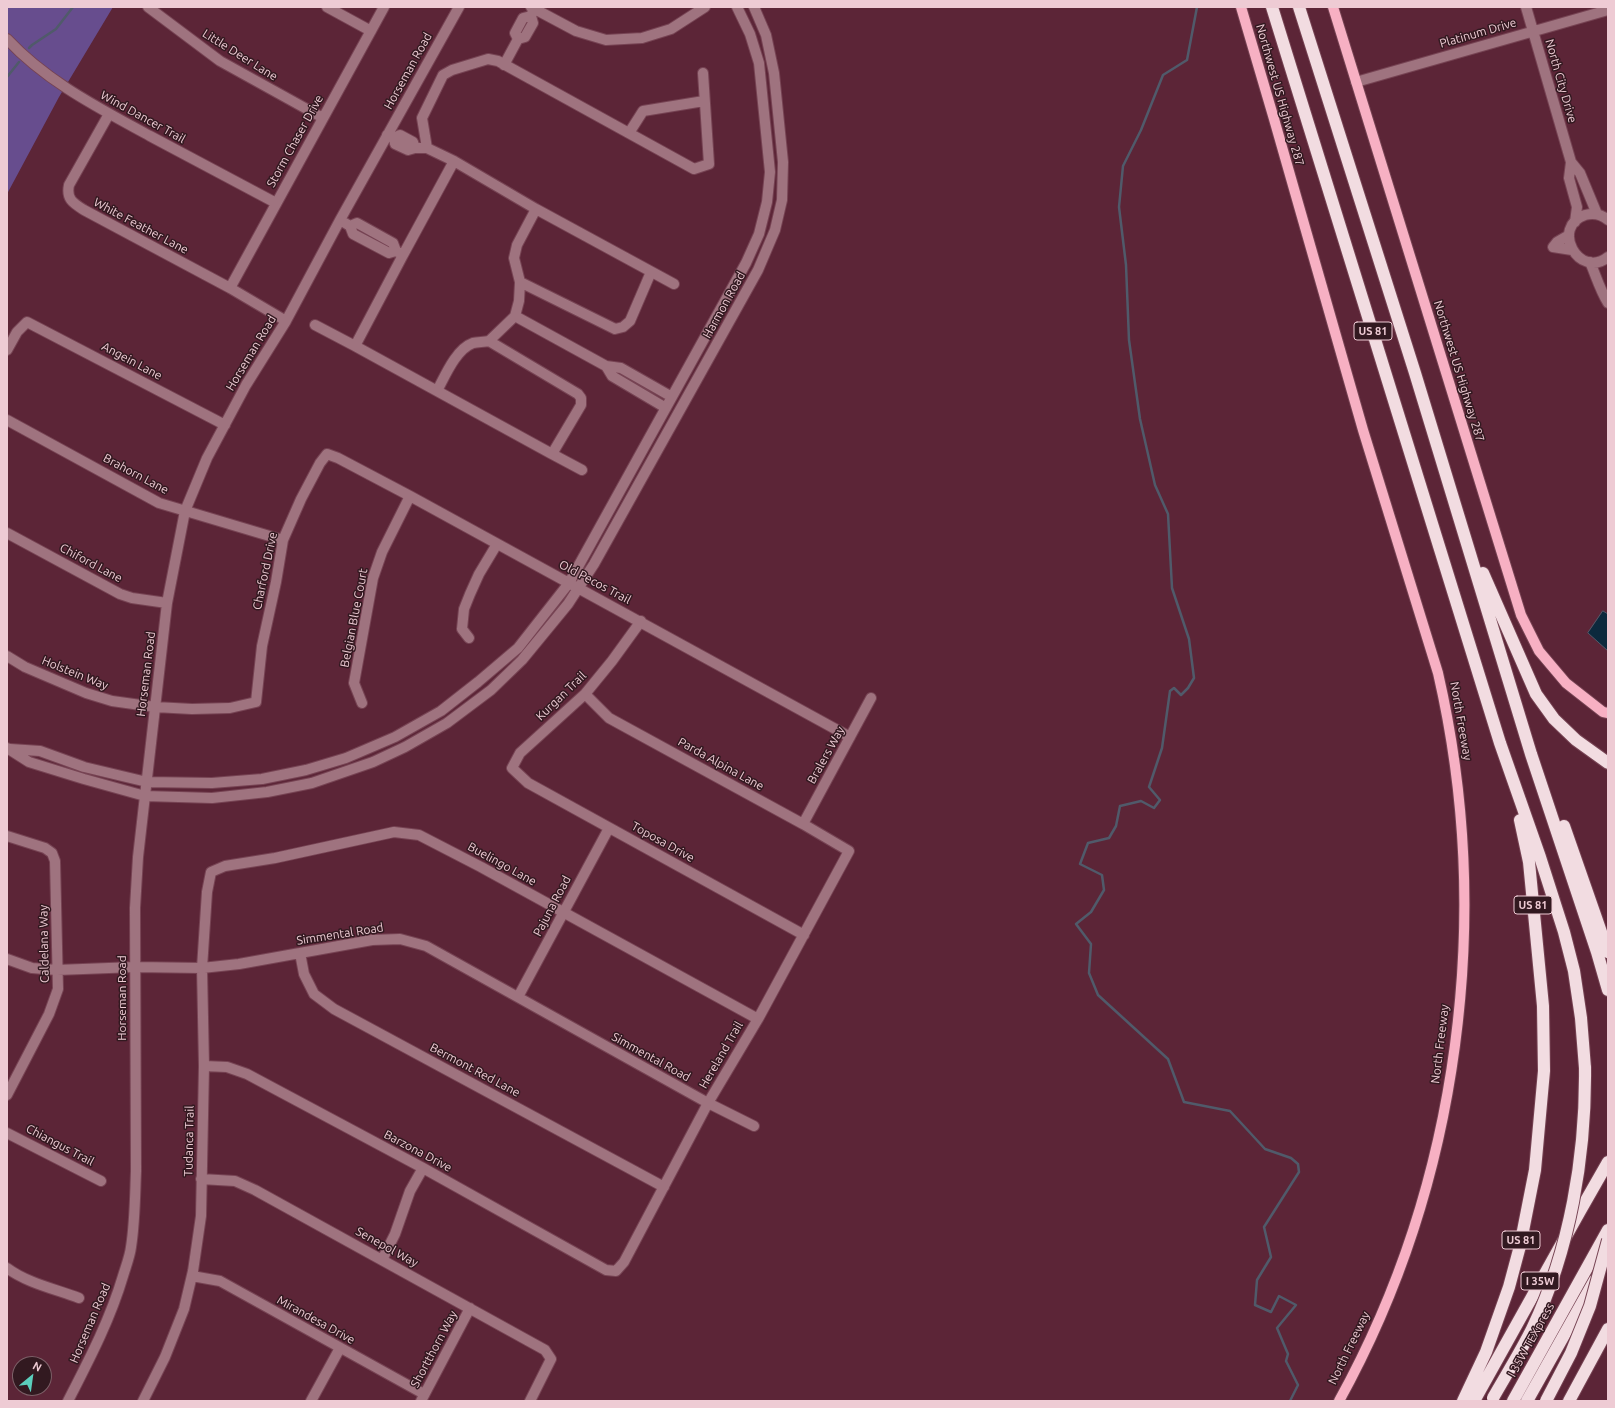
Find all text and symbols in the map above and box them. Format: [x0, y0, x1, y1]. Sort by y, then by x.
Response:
street label: Platinum Drive [1438, 15, 1518, 51]
street label: Northwest US Highway 287 [1253, 22, 1307, 168]
street label: Little Deer Lane [200, 26, 280, 84]
street label: Horseman Road [381, 30, 435, 112]
street label: North City Drive [1542, 38, 1580, 124]
street label: Wind Dancer Trail [98, 88, 188, 146]
street label: Storm Chaser Drive [264, 92, 326, 190]
street label: White Feather Lane [91, 195, 191, 257]
street label: Harmon Road [700, 269, 748, 341]
street label: Northwest US Highway 287 [1431, 299, 1487, 443]
street label: Horseman Road [223, 313, 279, 393]
road number: US 81 [1354, 322, 1392, 340]
street label: Angein Lane [99, 339, 165, 383]
street label: Brahorn Lane [101, 451, 171, 497]
street label: Charford Drive [250, 531, 280, 611]
street label: Chiford Lane [57, 540, 125, 586]
street label: Old Pecos Trail [557, 557, 633, 607]
street label: Belgian Blue Court [337, 567, 371, 669]
street label: Horseman Road [134, 631, 158, 717]
street label: Holstein Way [40, 653, 110, 693]
street label: Kurgan Trail [533, 668, 589, 724]
street label: North Freeway [1447, 681, 1475, 761]
street label: Bralers Way [804, 724, 848, 786]
street label: Parda Alpina Lane [675, 734, 767, 794]
street label: Toposa Drive [629, 819, 697, 865]
street label: Buelingo Lane [465, 839, 539, 889]
street label: Pajuna Road [530, 873, 574, 939]
road number: US 81 [1514, 896, 1552, 914]
street label: Caldelana Way [36, 905, 52, 983]
street label: Simmental Road [296, 920, 384, 948]
street label: Horseman Road [115, 955, 129, 1041]
street label: North Freeway [1428, 1004, 1452, 1084]
street label: Hereland Trail [696, 1019, 746, 1091]
street label: Simmental Road [609, 1029, 693, 1085]
street label: Bermont Red Lane [427, 1040, 523, 1100]
street label: Tudanca Trail [181, 1106, 197, 1176]
street label: Chiangus Trail [24, 1121, 96, 1169]
street label: Barzona Drive [382, 1127, 454, 1175]
street label: Senepol Way [353, 1224, 421, 1270]
road number: US 81 [1502, 1231, 1540, 1249]
road number: I 35W [1521, 1272, 1559, 1290]
street label: Horseman Road [67, 1281, 113, 1365]
street label: Mirandesa Drive [274, 1293, 358, 1347]
street label: I 35W TEXpress [1505, 1300, 1557, 1380]
street label: Shortthorn Way [408, 1308, 460, 1390]
street label: North Freeway [1325, 1309, 1373, 1387]
north arrow [12, 1356, 52, 1396]
text: N [31, 1359, 44, 1374]

